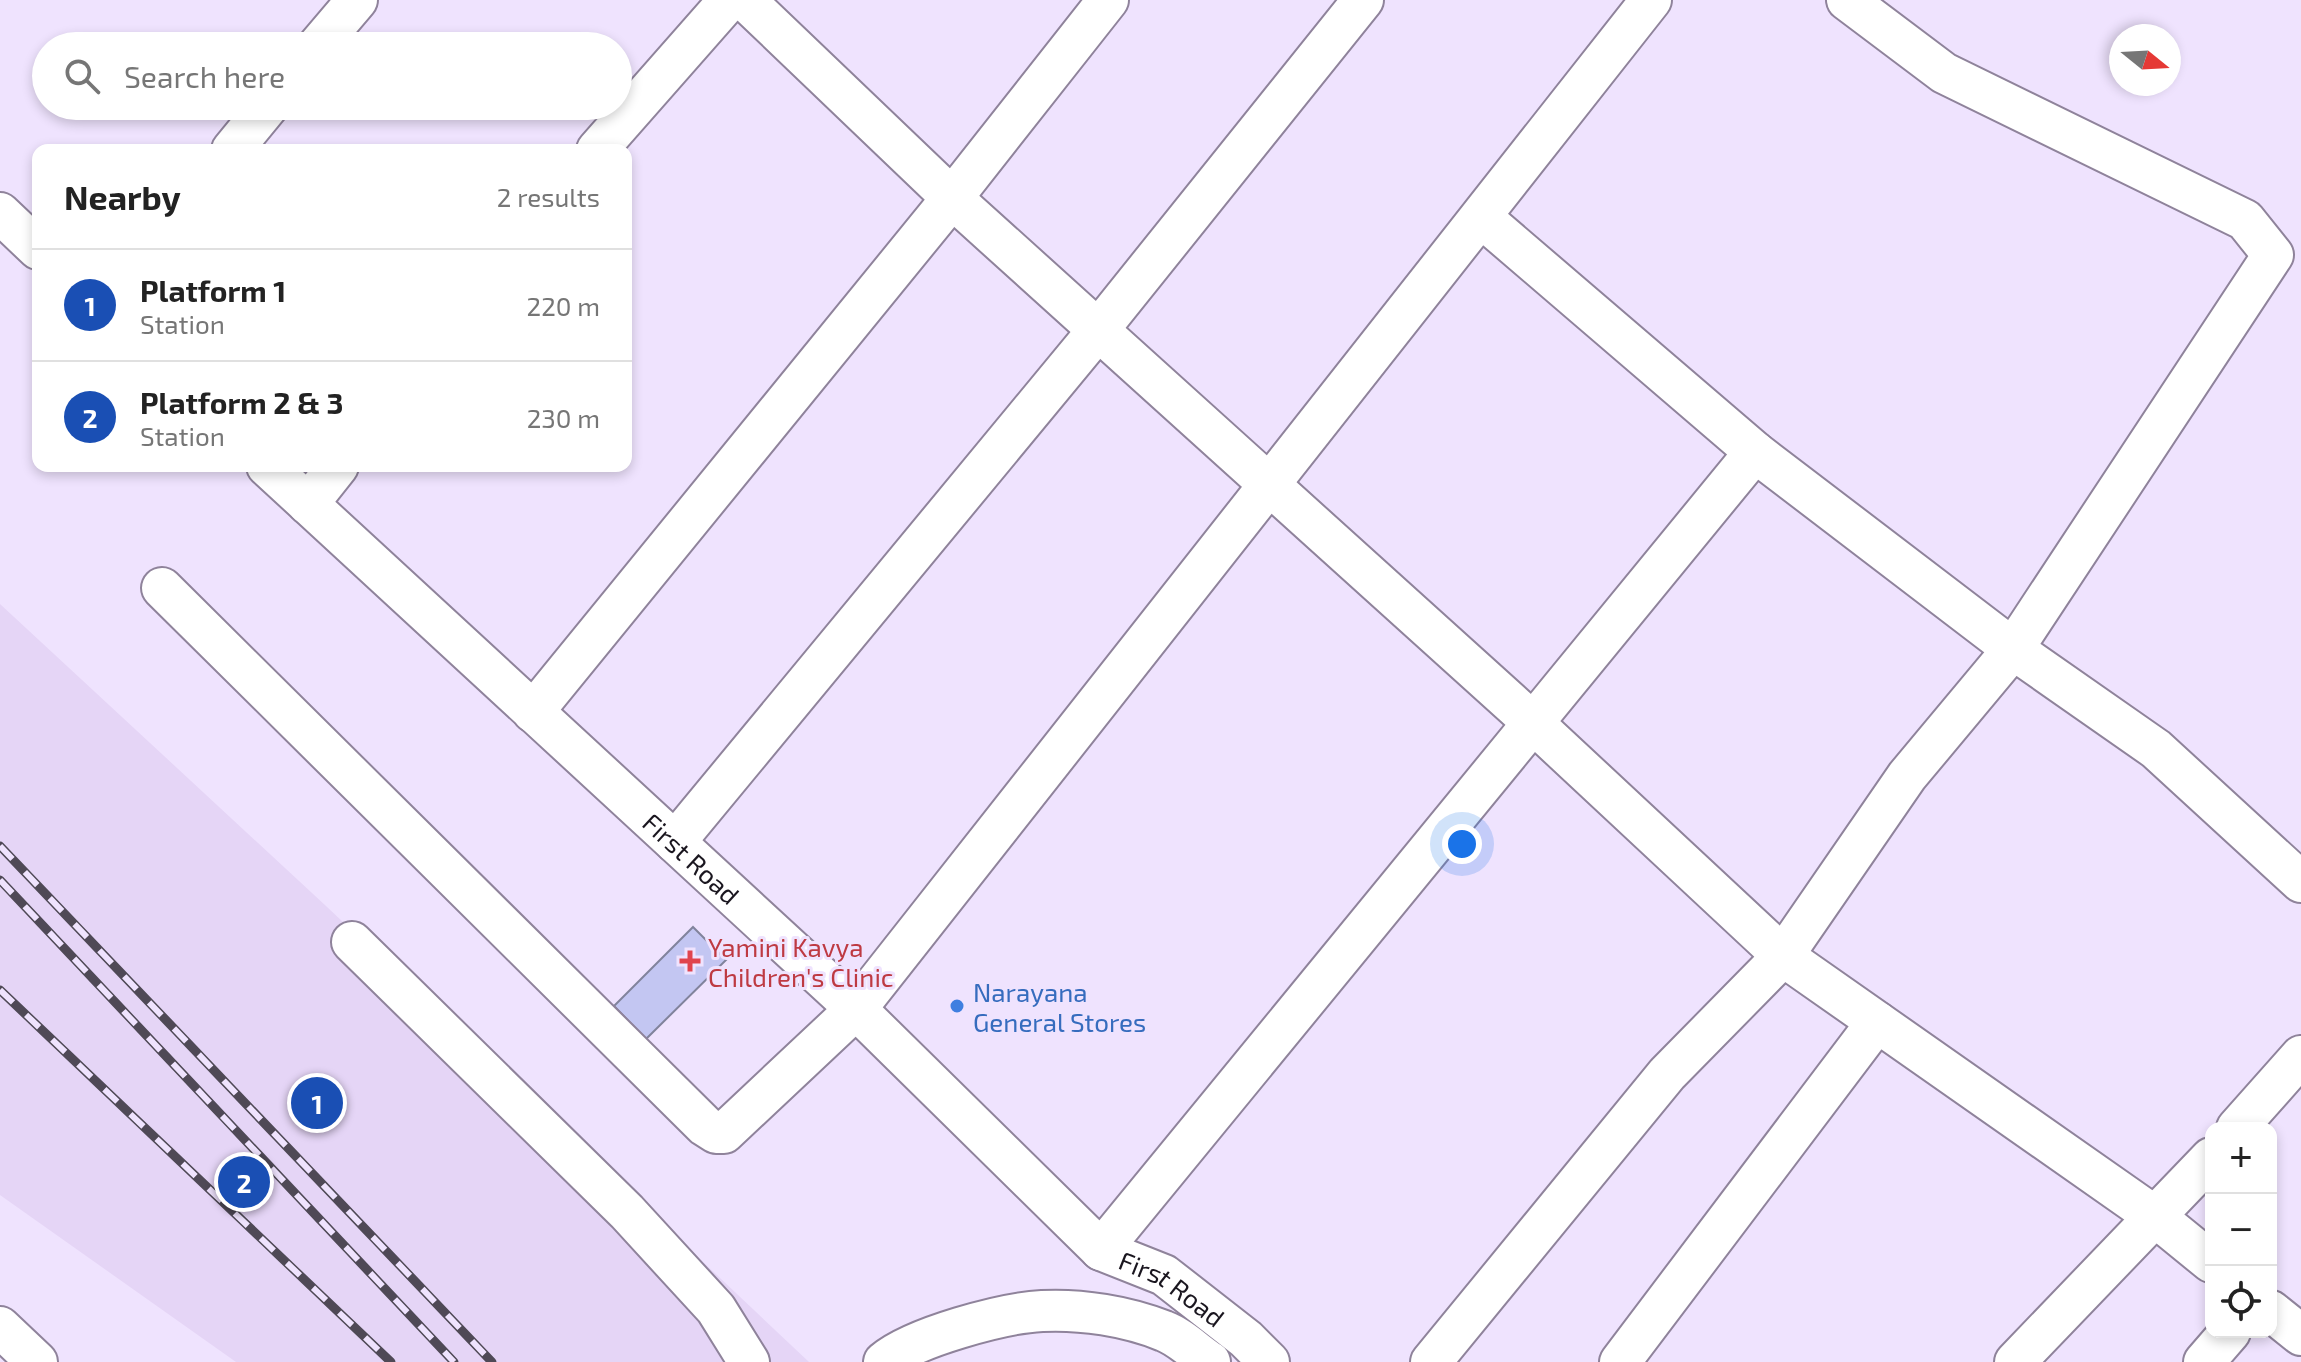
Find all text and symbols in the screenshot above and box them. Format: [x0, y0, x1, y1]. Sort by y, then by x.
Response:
north arrow [2109, 24, 2181, 96]
search box [32, 32, 632, 120]
icon: search [60, 54, 104, 98]
text: Search here [124, 58, 285, 94]
text: Nearby [64, 176, 181, 217]
text: 2 results [497, 181, 600, 212]
text: Platform 1 [140, 272, 286, 308]
text: 1 [84, 290, 96, 321]
text: 220 m [527, 290, 600, 321]
text: Station [140, 308, 225, 339]
text: Platform 2 & 3 [140, 384, 344, 420]
text: 2 [82, 402, 98, 433]
text: 230 m [527, 402, 600, 433]
text: Station [140, 420, 225, 451]
street label: First Road [637, 806, 746, 910]
your location [1442, 824, 1482, 864]
place label: Yamini Kavya Children's Clinic [708, 931, 894, 992]
marker: Yamini Kavya Children's Clinic [679, 950, 701, 972]
place label: Narayana General Stores [973, 976, 1146, 1037]
marker: Narayana General Stores [948, 997, 966, 1015]
pin: 1 [291, 1073, 343, 1133]
map controls [2205, 1122, 2277, 1338]
button: + [2205, 1122, 2277, 1194]
pin: 2 [218, 1152, 270, 1212]
button: − [2205, 1194, 2277, 1266]
street label: First Road [1115, 1243, 1231, 1332]
button: locate [2205, 1266, 2277, 1338]

